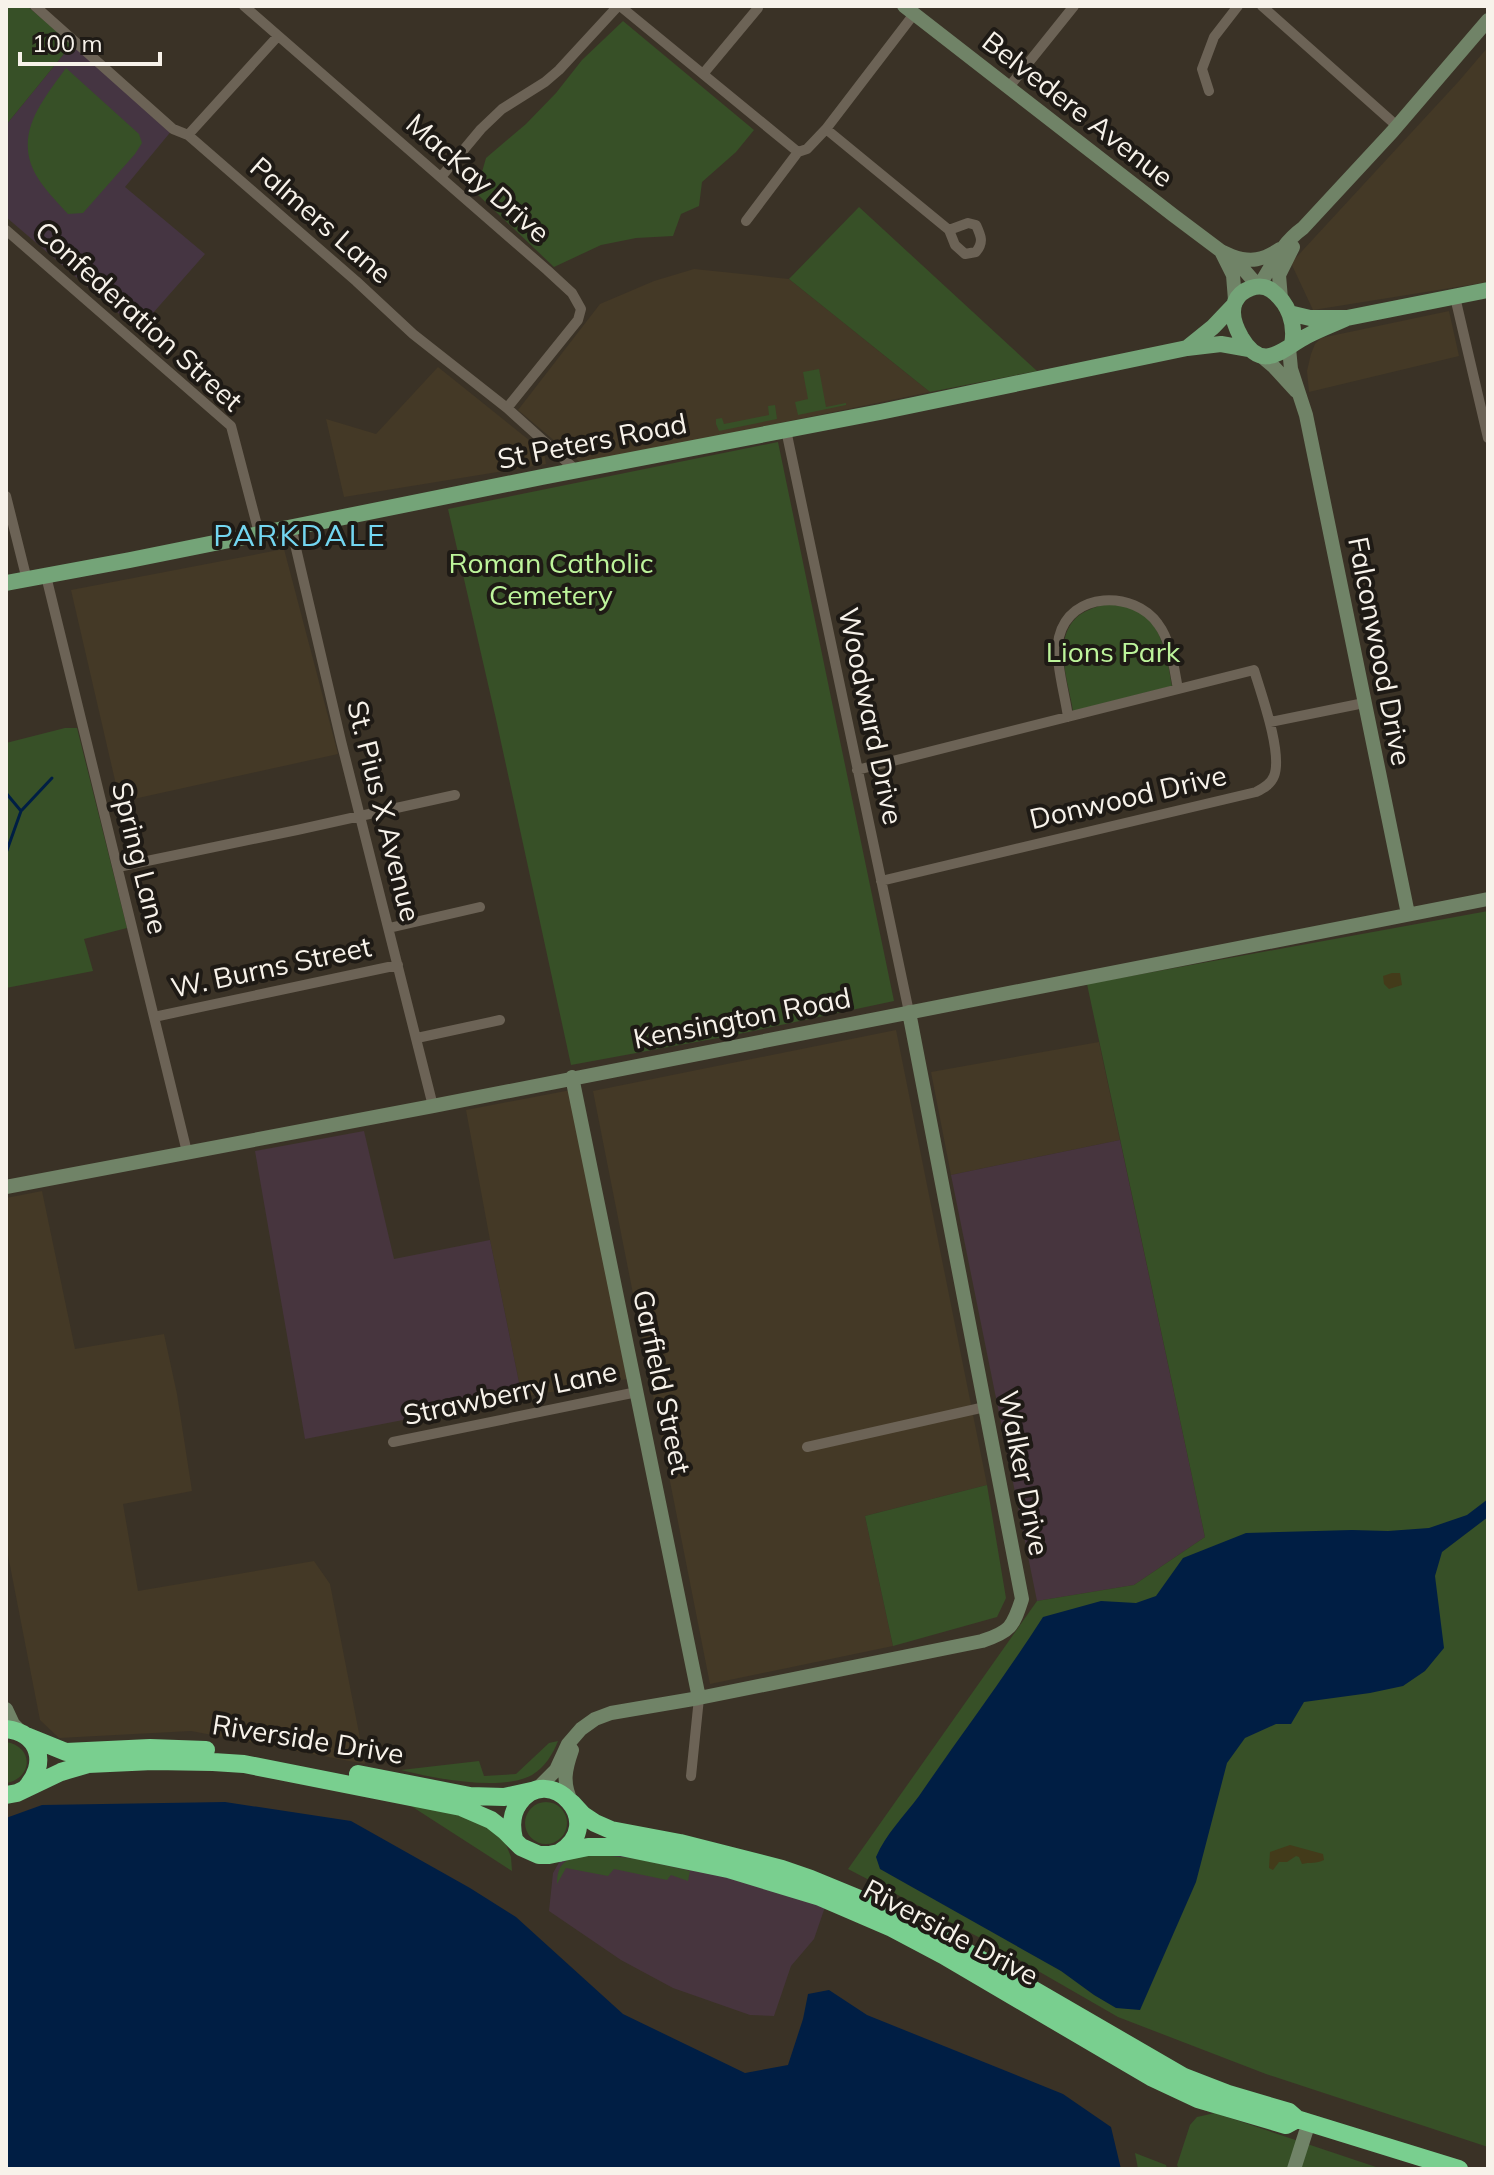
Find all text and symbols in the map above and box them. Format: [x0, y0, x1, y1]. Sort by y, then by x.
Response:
scale bar [20, 16, 160, 66]
street label: Belvedere Avenue [976, 23, 1181, 194]
text: 100 m [32, 28, 103, 58]
street label: MacKay Drive [399, 106, 557, 250]
street label: Palmers Lane [244, 149, 399, 290]
street label: Confederation Street [28, 213, 251, 418]
street label: St Peters Road [494, 405, 690, 476]
district label: PARKDALE [213, 516, 387, 554]
street label: Falconwood Drive [1341, 534, 1420, 768]
park label: Roman Catholic Cemetery [448, 545, 654, 612]
street label: Woodward Drive [831, 604, 912, 828]
park label: Lions Park [1046, 634, 1181, 669]
street label: St. Pius X Avenue [340, 697, 429, 925]
street label: Donwood Drive [1026, 757, 1230, 836]
street label: Spring Lane [105, 778, 176, 937]
street label: W. Burns Street [168, 928, 374, 1005]
street label: Kensington Road [630, 979, 854, 1056]
street label: Garfield Street [626, 1286, 699, 1478]
street label: Strawberry Lane [400, 1353, 620, 1432]
street label: Walker Drive [991, 1387, 1058, 1558]
street label: Riverside Drive [210, 1706, 406, 1771]
street label: Riverside Drive [858, 1871, 1045, 1992]

